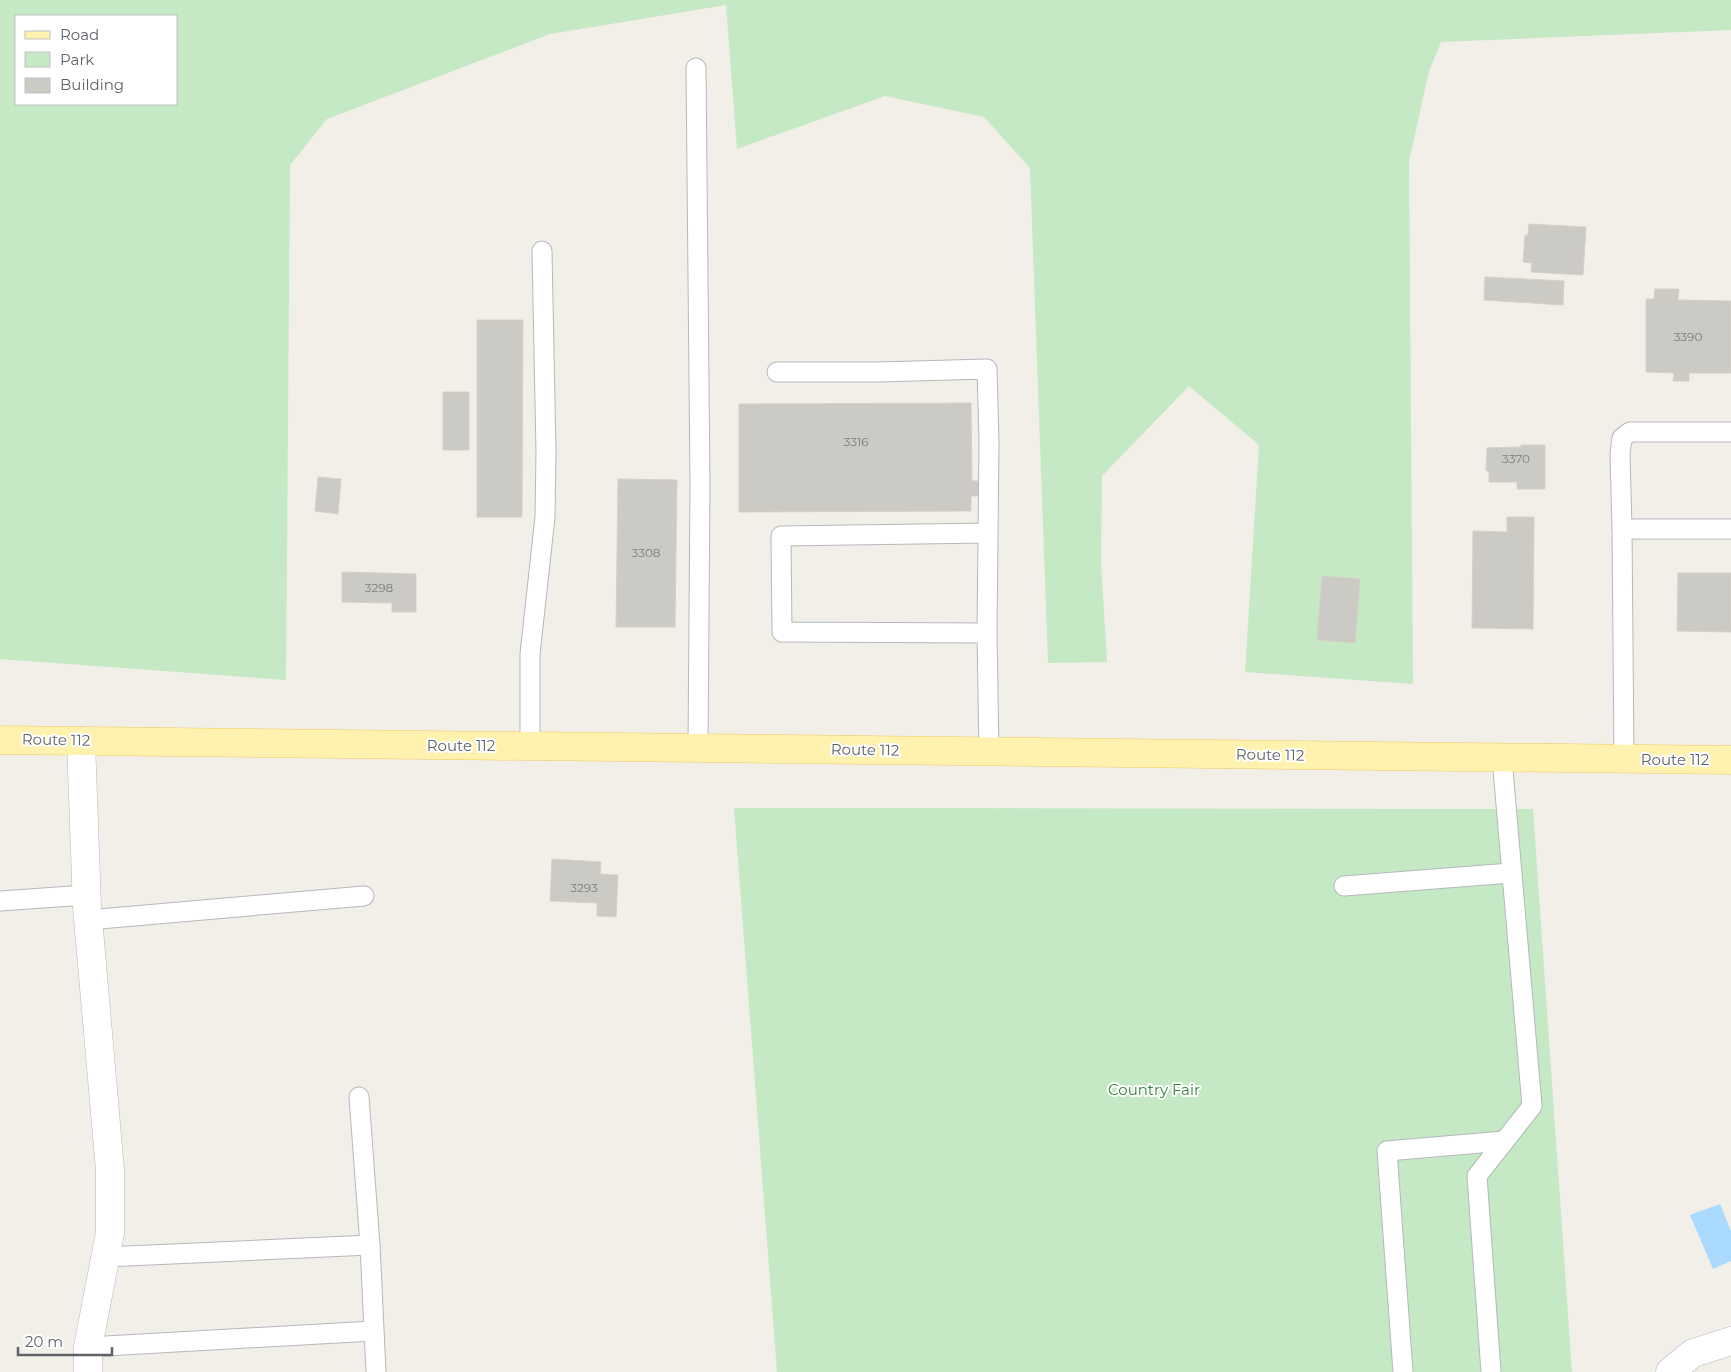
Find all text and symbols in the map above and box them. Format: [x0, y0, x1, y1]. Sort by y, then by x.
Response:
legend [15, 15, 178, 105]
text: Road [60, 25, 99, 44]
text: Park [60, 50, 94, 69]
text: Building [60, 75, 124, 94]
house number: 3390 [1674, 329, 1702, 344]
house number: 3316 [843, 434, 869, 449]
house number: 3370 [1502, 451, 1530, 466]
house number: 3308 [631, 545, 661, 560]
house number: 3298 [365, 580, 394, 595]
street label: Route 112 [22, 729, 90, 750]
street label: Route 112 [427, 736, 495, 755]
street label: Route 112 [831, 739, 899, 760]
street label: Route 112 [1236, 744, 1304, 765]
street label: Route 112 [1641, 750, 1709, 769]
house number: 3293 [570, 880, 598, 895]
park label: Country Fair [1108, 1080, 1200, 1099]
scale bar [18, 1324, 111, 1356]
text: 20 m [25, 1332, 63, 1351]

